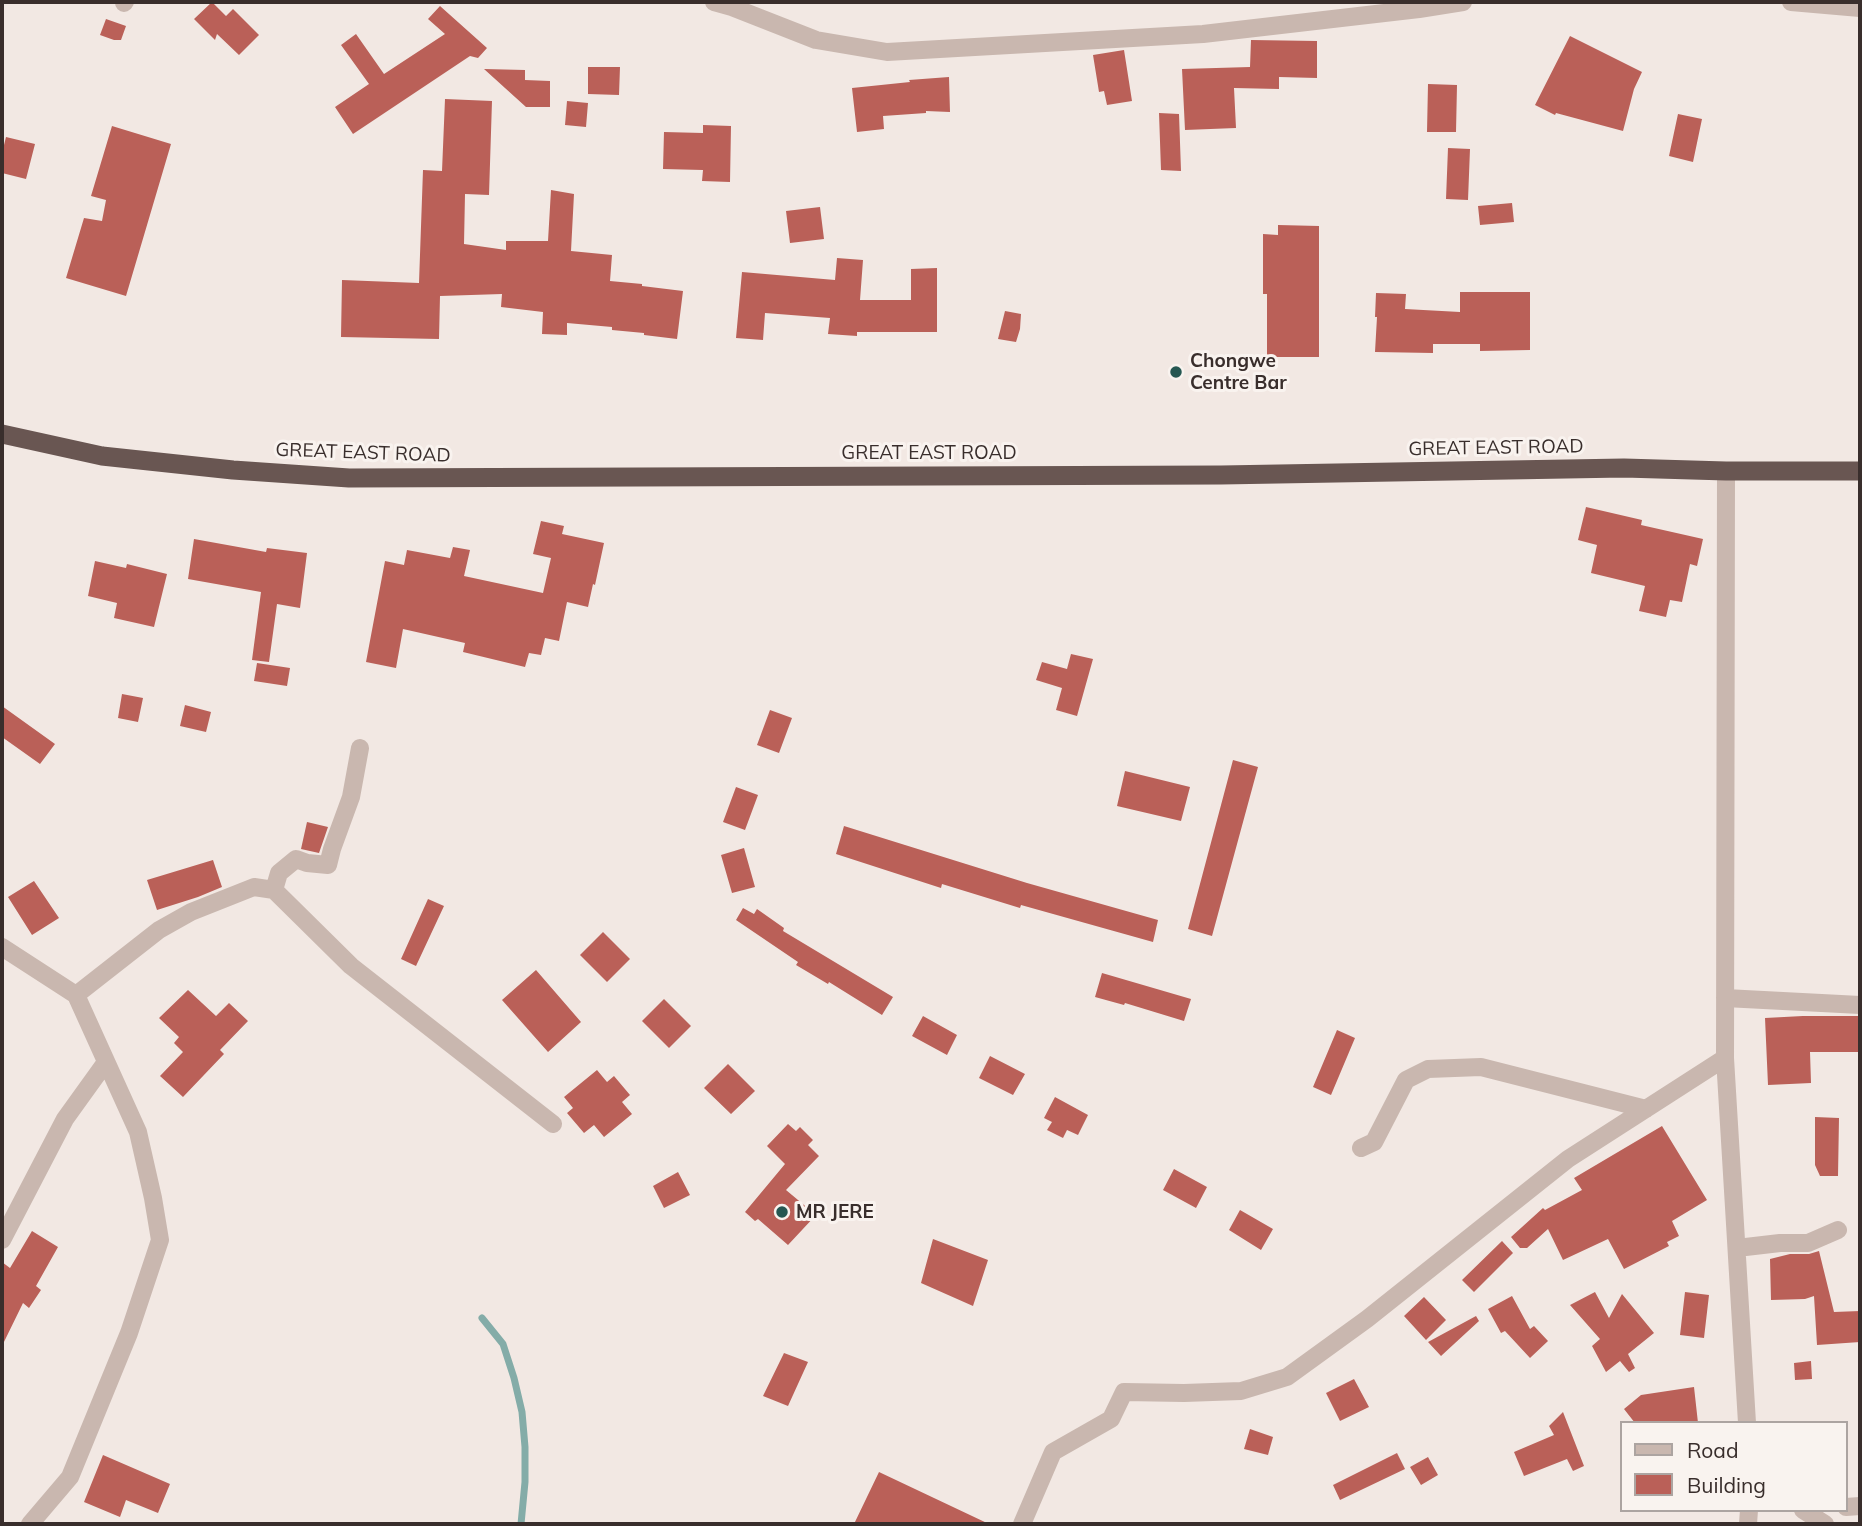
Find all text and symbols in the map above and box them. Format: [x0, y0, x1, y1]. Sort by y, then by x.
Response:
place label: Chongwe Centre Bar [1190, 350, 1287, 394]
marker: Chongwe Centre Bar [1168, 364, 1184, 380]
street label: GREAT EAST ROAD [1408, 435, 1584, 461]
street label: GREAT EAST ROAD [275, 439, 451, 467]
street label: GREAT EAST ROAD [841, 442, 1017, 464]
place label: MR JERE [796, 1201, 874, 1223]
marker: MR JERE [774, 1204, 790, 1220]
legend [1620, 1421, 1848, 1512]
text: Road [1687, 1437, 1738, 1463]
text: Building [1687, 1472, 1766, 1498]

